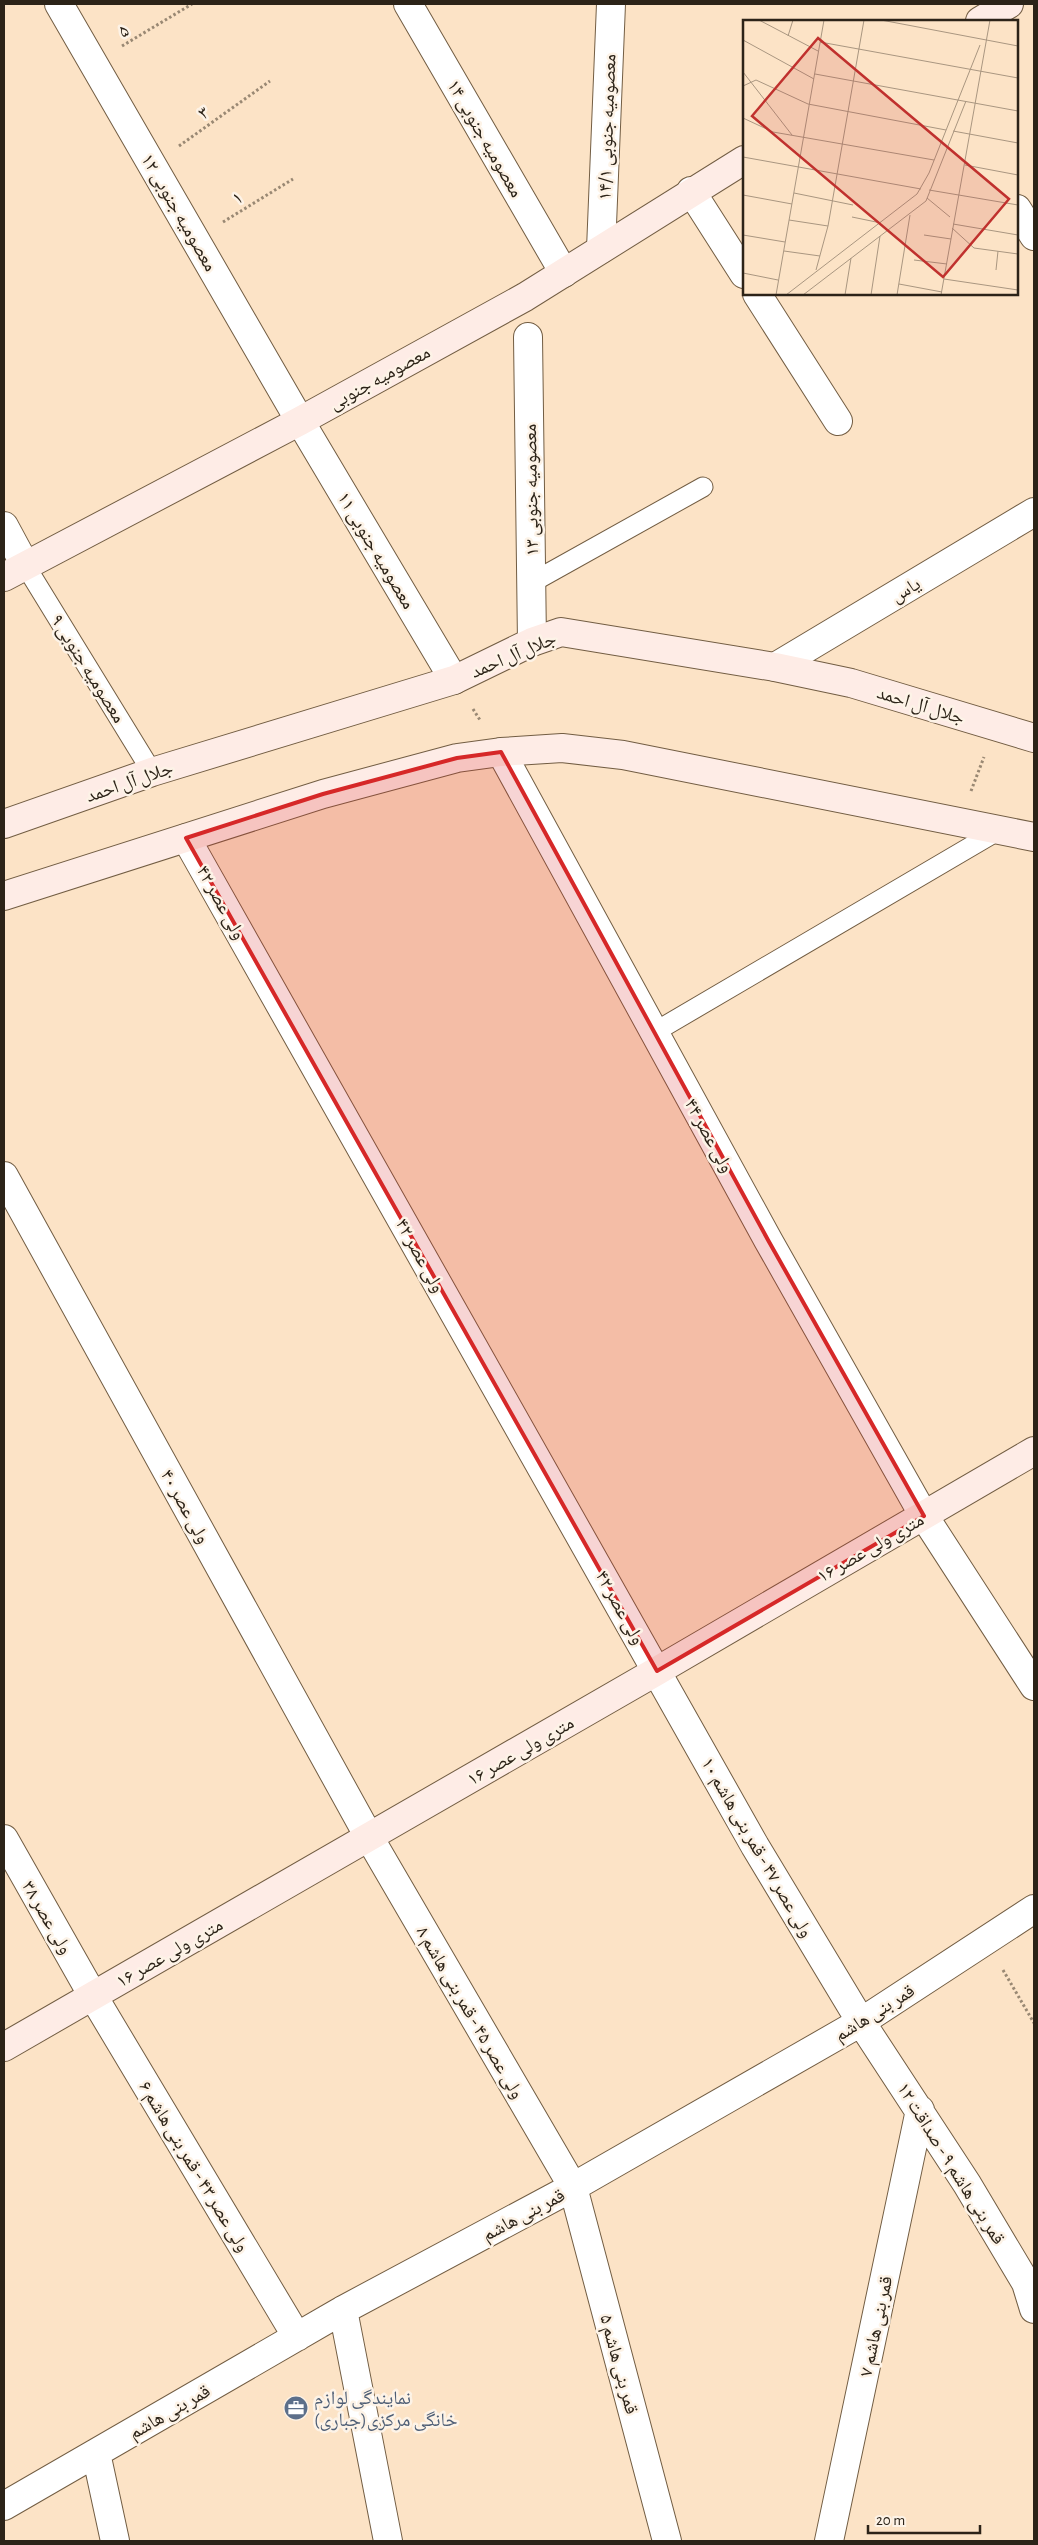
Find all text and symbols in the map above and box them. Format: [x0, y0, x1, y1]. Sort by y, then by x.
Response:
inset map [743, 20, 1018, 295]
street label: ۵ [115, 21, 132, 42]
street label: معصومیه جنوبی ۱۴/۱ [595, 54, 621, 201]
street label: معصومیه جنوبی ۱۴ [442, 77, 526, 201]
street label: ۳ [195, 103, 213, 123]
street label: معصومیه جنوبی ۱۲ [136, 151, 220, 275]
street label: ۱ [229, 188, 246, 209]
street label: معصومیه جنوبی [326, 343, 434, 415]
street label: معصومیه جنوبی ۱۳ [521, 424, 543, 556]
street label: معصومیه جنوبی ۱۱ [333, 489, 418, 613]
street label: یاس [888, 574, 924, 607]
street label: معصومیه جنوبی ۹ [46, 611, 129, 727]
street label: جلال آل احمد [468, 628, 559, 683]
street label: جلال آل احمد [874, 682, 967, 729]
street label: جلال آل احمد [83, 758, 176, 807]
street label: ولی عصر ۴۲ [192, 863, 249, 943]
street label: ولی عصر ۴۴ [680, 1096, 737, 1176]
street label: ولی عصر ۴۲ [391, 1216, 448, 1296]
street label: ولی عصر ۴۰ [156, 1467, 213, 1547]
street label: ۱۶ متری ولی عصر [814, 1510, 928, 1587]
street label: ولی عصر ۴۲ [591, 1568, 648, 1648]
street label: ۱۶ متری ولی عصر [464, 1713, 578, 1790]
street label: ولی عصر ۴۷ - قمر بنی هاشم ۱۰ [696, 1755, 816, 1942]
street label: ولی عصر ۳۸ [17, 1878, 75, 1958]
street label: ۱۶ متری ولی عصر [113, 1915, 227, 1992]
street label: ولی عصر ۴۵ - قمر بنی هاشم ۸ [411, 1923, 527, 2103]
street label: قمر بنی هاشم [831, 1981, 919, 2047]
street label: ولی عصر ۴۳ - قمر بنی هاشم ۶ [133, 2078, 252, 2257]
street label: قمر بنی هاشم ۹ - صداقت ۱۲ [892, 2080, 1008, 2249]
street label: قمر بنی هاشم [479, 2186, 569, 2247]
street label: قمر بنی هاشم ۷ [857, 2274, 898, 2379]
street label: قمر بنی هاشم ۵ [594, 2313, 641, 2417]
street label: قمر بنی هاشم [126, 2381, 215, 2445]
place label: نمایندگی لوازم خانگی مرکزی(جباری) [314, 2389, 457, 2431]
office icon: نمایندگی لوازم خانگی مرکزی(جباری) [283, 2395, 309, 2421]
scale bar [868, 2502, 980, 2534]
text: 20 m [876, 2513, 905, 2528]

